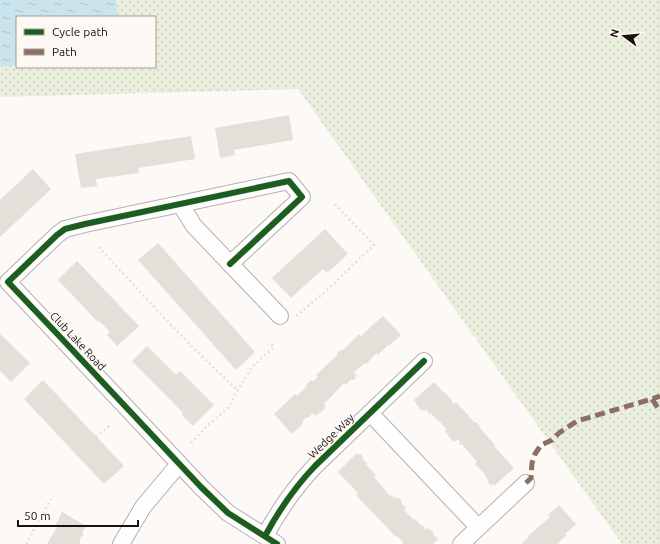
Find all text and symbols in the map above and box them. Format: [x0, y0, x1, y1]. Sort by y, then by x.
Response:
legend [16, 16, 156, 68]
north arrow [604, 16, 644, 56]
text: Cycle path [52, 25, 108, 38]
text: N [607, 28, 621, 39]
text: Path [52, 45, 77, 58]
street label: Club Lake Road [48, 309, 108, 373]
street label: Wedge Way [306, 411, 357, 461]
scale bar [18, 502, 138, 528]
text: 50 m [24, 509, 51, 522]

